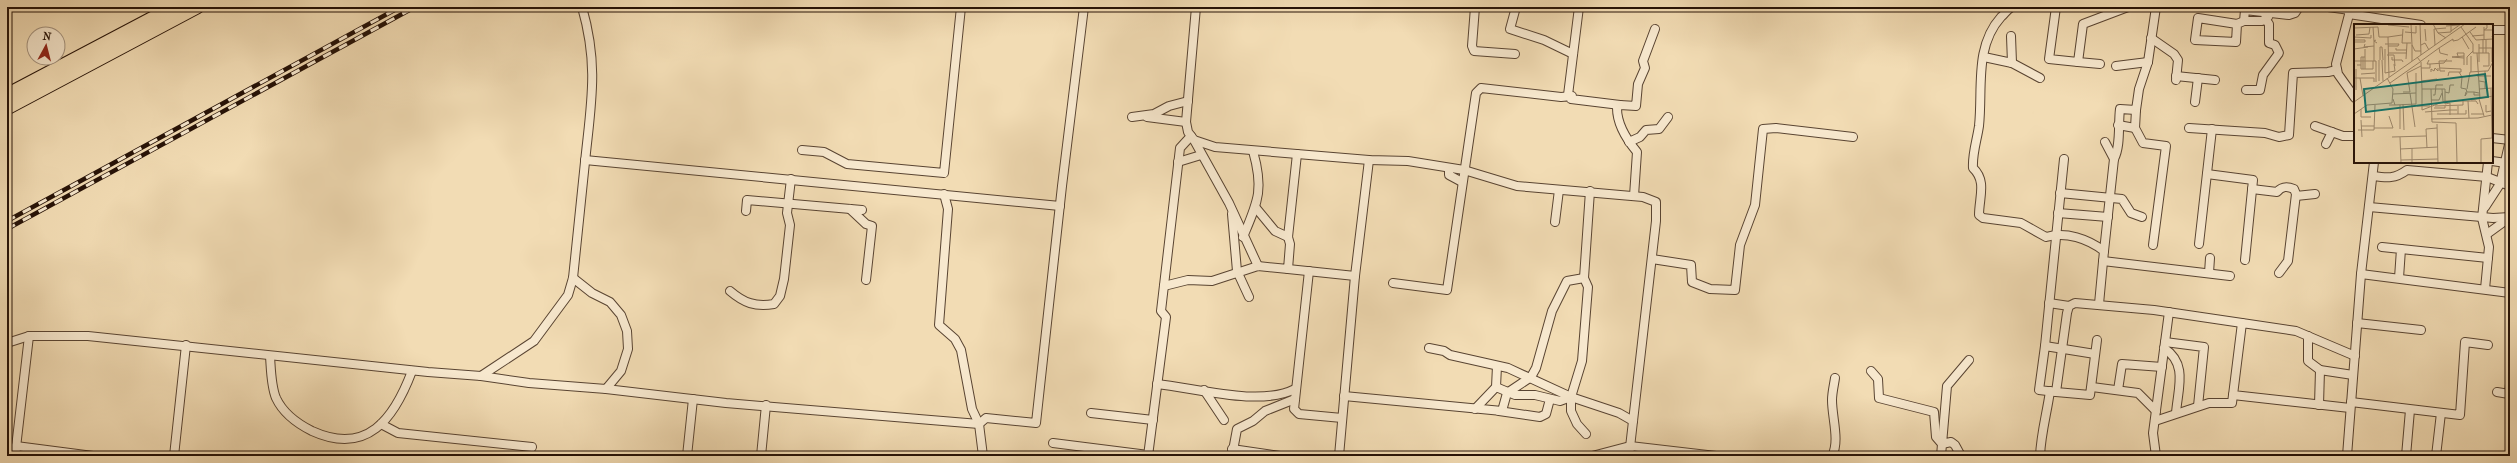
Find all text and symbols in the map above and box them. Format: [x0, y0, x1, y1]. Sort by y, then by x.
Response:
inset map [2354, 24, 2493, 163]
north arrow [26, 26, 66, 66]
text: N [42, 30, 53, 44]

